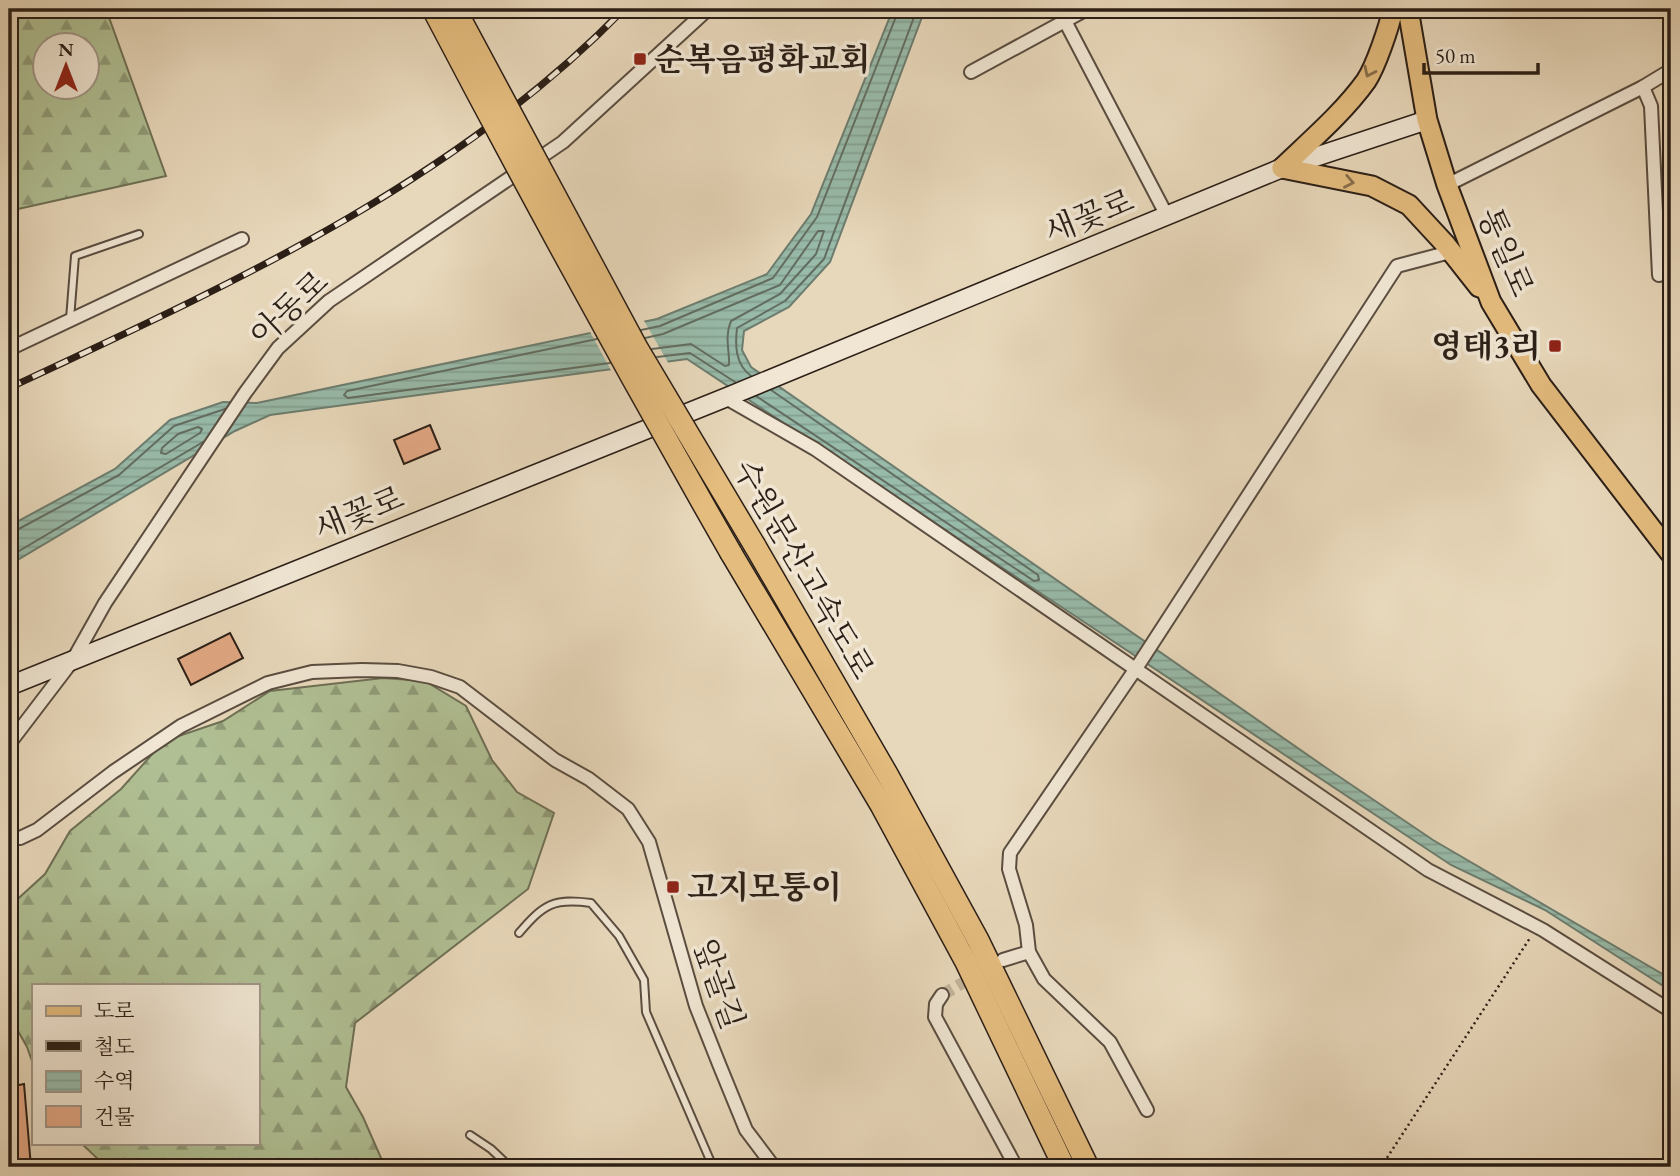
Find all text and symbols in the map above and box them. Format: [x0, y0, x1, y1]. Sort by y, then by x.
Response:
north arrow [32, 32, 102, 102]
scale bar [1424, 32, 1538, 76]
text: N [58, 37, 74, 62]
place label: 순복음평화교회 [654, 38, 870, 80]
text: 50 m [1435, 42, 1476, 69]
marker: 순복음평화교회 [632, 51, 648, 67]
one-way arrow [1363, 65, 1377, 77]
one-way arrow [1343, 173, 1355, 188]
street label: 새꽃로 [1038, 179, 1140, 253]
street label: 통일로 [1469, 201, 1543, 303]
street label: 아동로 [241, 261, 337, 355]
place label: 영태3리 [1431, 325, 1541, 367]
marker: 영태3리 [1547, 338, 1563, 354]
street label: 수원문산고속도로 [724, 451, 884, 687]
street label: 새꽃로 [308, 476, 410, 550]
place label: 고지모퉁이 [687, 866, 842, 908]
marker: 고지모퉁이 [665, 879, 681, 895]
street label: 앞골길 [684, 933, 754, 1035]
legend [32, 984, 259, 1144]
text: 도로 [94, 997, 135, 1024]
text: 철도 [94, 1033, 135, 1060]
text: 수역 [94, 1067, 135, 1094]
text: 건물 [94, 1103, 135, 1130]

